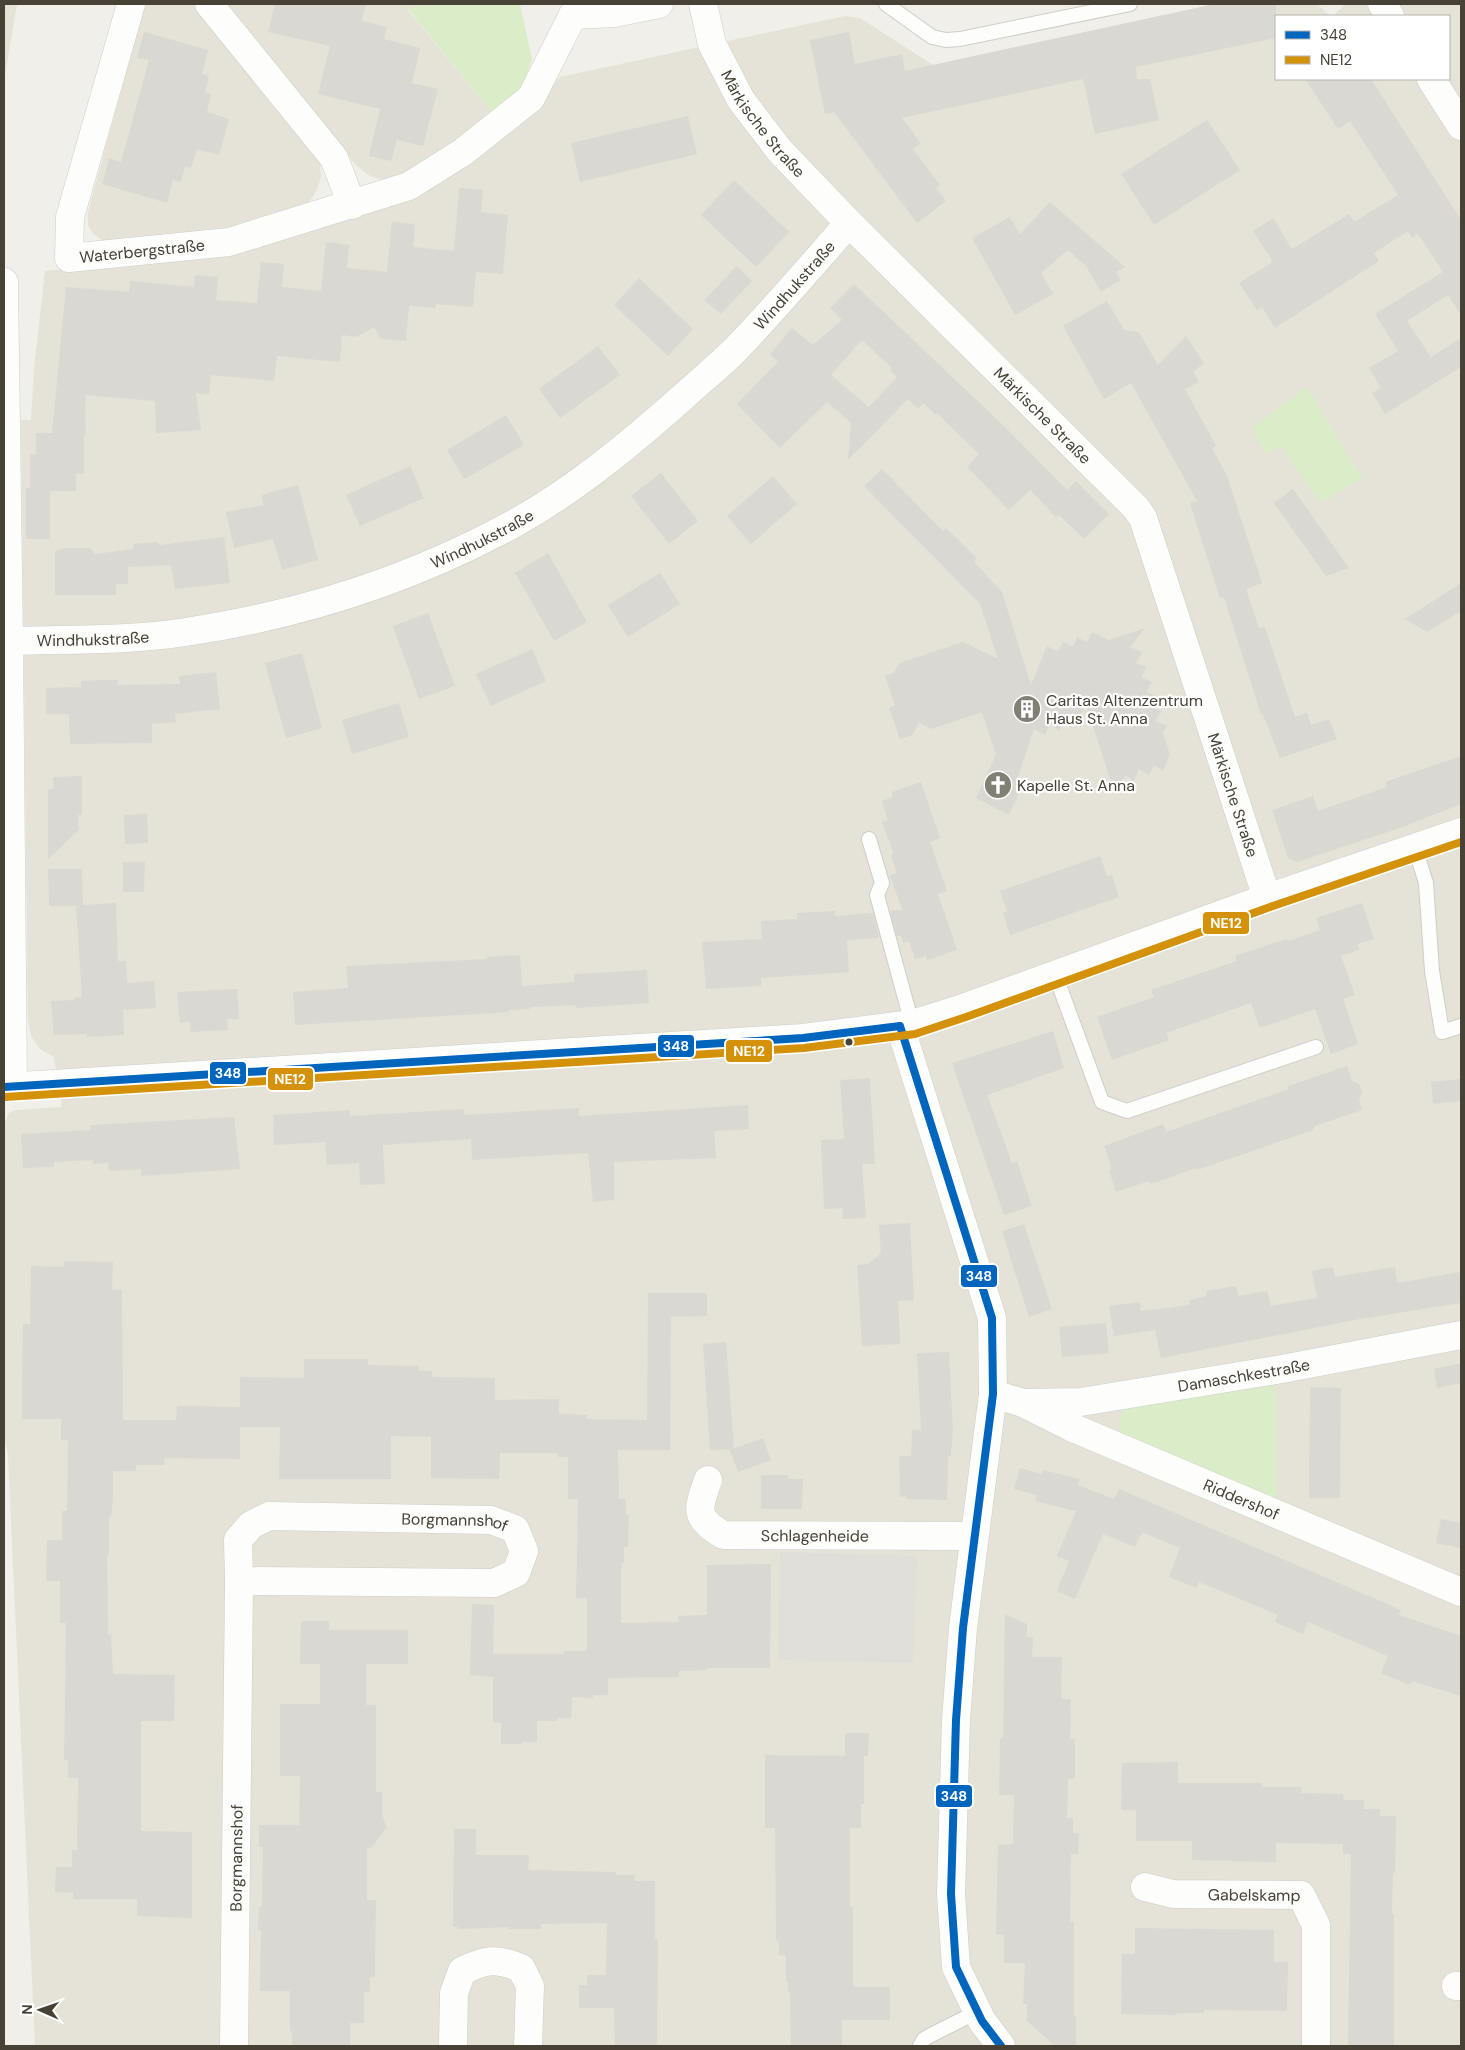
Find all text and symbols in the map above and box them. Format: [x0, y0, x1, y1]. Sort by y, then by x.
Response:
legend [1275, 15, 1450, 80]
text: 348 [1320, 25, 1347, 45]
text: NE12 [1320, 50, 1352, 70]
street label: Märkische Straße [717, 66, 810, 182]
street label: Waterbergstraße [78, 234, 206, 267]
street label: Windhukstraße [749, 236, 839, 334]
street label: Märkische Straße [989, 362, 1096, 468]
street label: Windhukstraße [427, 504, 537, 573]
street label: Windhukstraße [36, 626, 150, 651]
place label: Caritas Altenzentrum Haus St. Anna [1046, 690, 1203, 729]
building icon: Caritas Altenzentrum Haus St. Anna [1012, 694, 1042, 724]
street label: Märkische Straße [1203, 730, 1263, 860]
church icon: Kapelle St. Anna [983, 770, 1013, 800]
place label: Kapelle St. Anna [1017, 775, 1135, 796]
line badge: NE12 [1202, 911, 1250, 935]
text: NE12 [1210, 914, 1242, 932]
line badge: 348 [657, 1034, 695, 1058]
text: 348 [663, 1037, 689, 1055]
unlabelled marker [844, 1037, 854, 1047]
line badge: NE12 [725, 1039, 773, 1063]
text: NE12 [733, 1042, 765, 1060]
line badge: 348 [209, 1061, 247, 1085]
text: 348 [215, 1064, 241, 1082]
line badge: NE12 [267, 1067, 314, 1091]
text: NE12 [274, 1070, 306, 1088]
line badge: 348 [960, 1264, 998, 1288]
text: 348 [966, 1267, 992, 1285]
street label: Damaschkestraße [1176, 1353, 1312, 1396]
street label: Riddershof [1200, 1474, 1283, 1524]
street label: Borgmannshof [401, 1508, 511, 1536]
street label: Schlagenheide [761, 1525, 869, 1546]
line badge: 348 [935, 1784, 973, 1808]
text: 348 [941, 1787, 967, 1805]
street label: Borgmannshof [225, 1804, 247, 1912]
street label: Gabelskamp [1208, 1884, 1301, 1905]
north arrow [15, 1985, 65, 2035]
text: N [18, 2004, 36, 2015]

